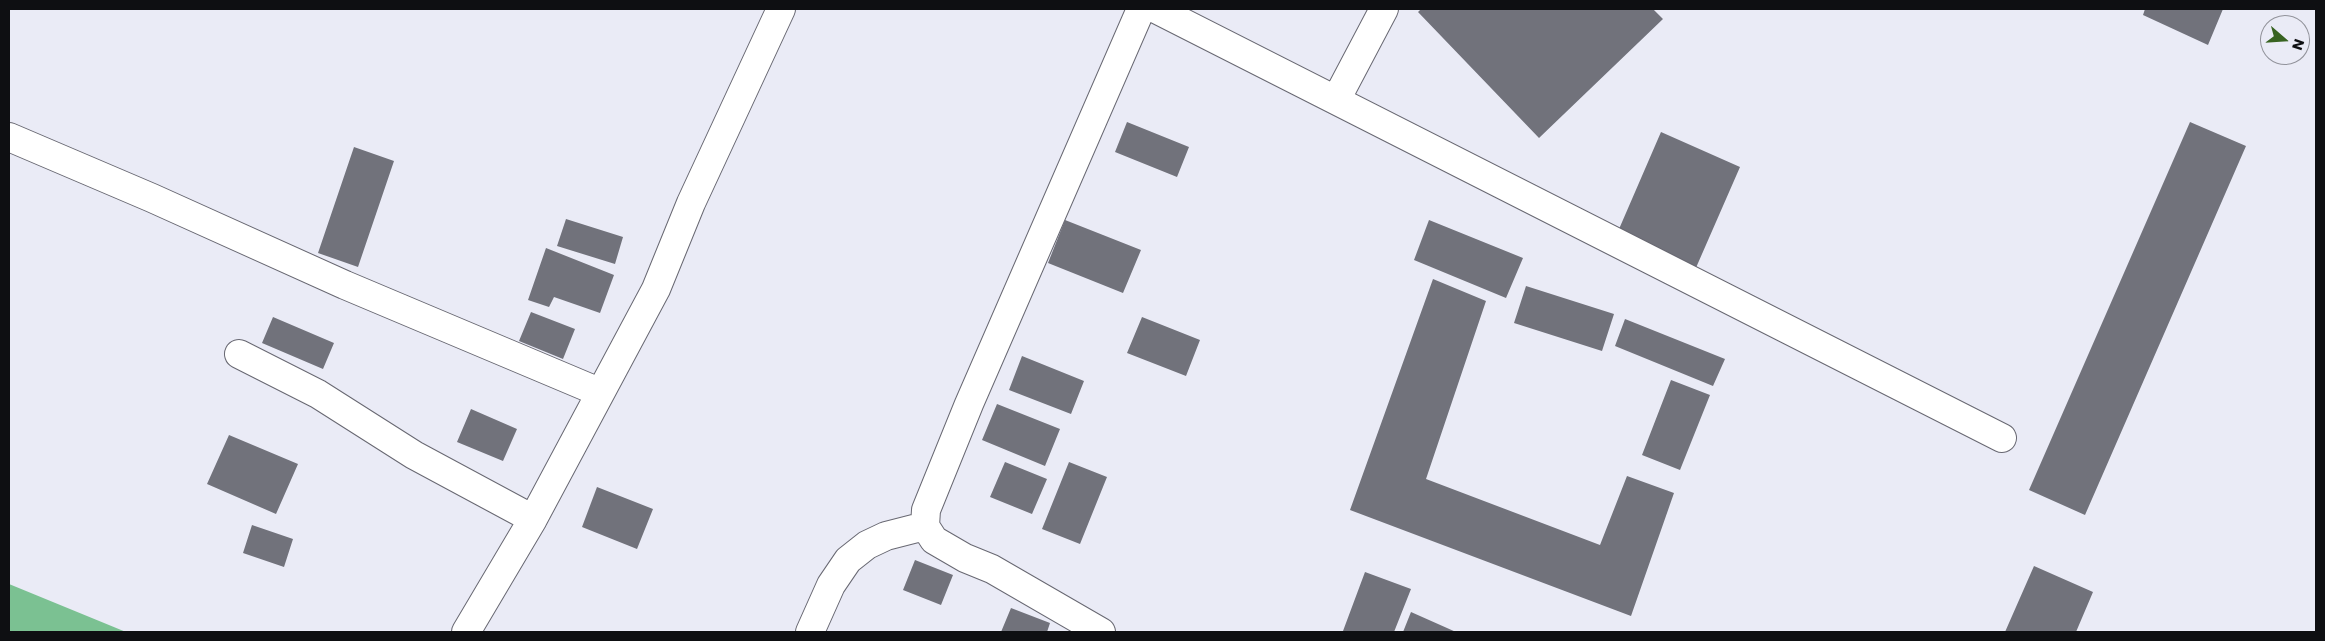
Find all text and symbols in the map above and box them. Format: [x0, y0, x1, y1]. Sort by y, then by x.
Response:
north arrow [2260, 15, 2310, 65]
text: N [2287, 36, 2309, 53]

